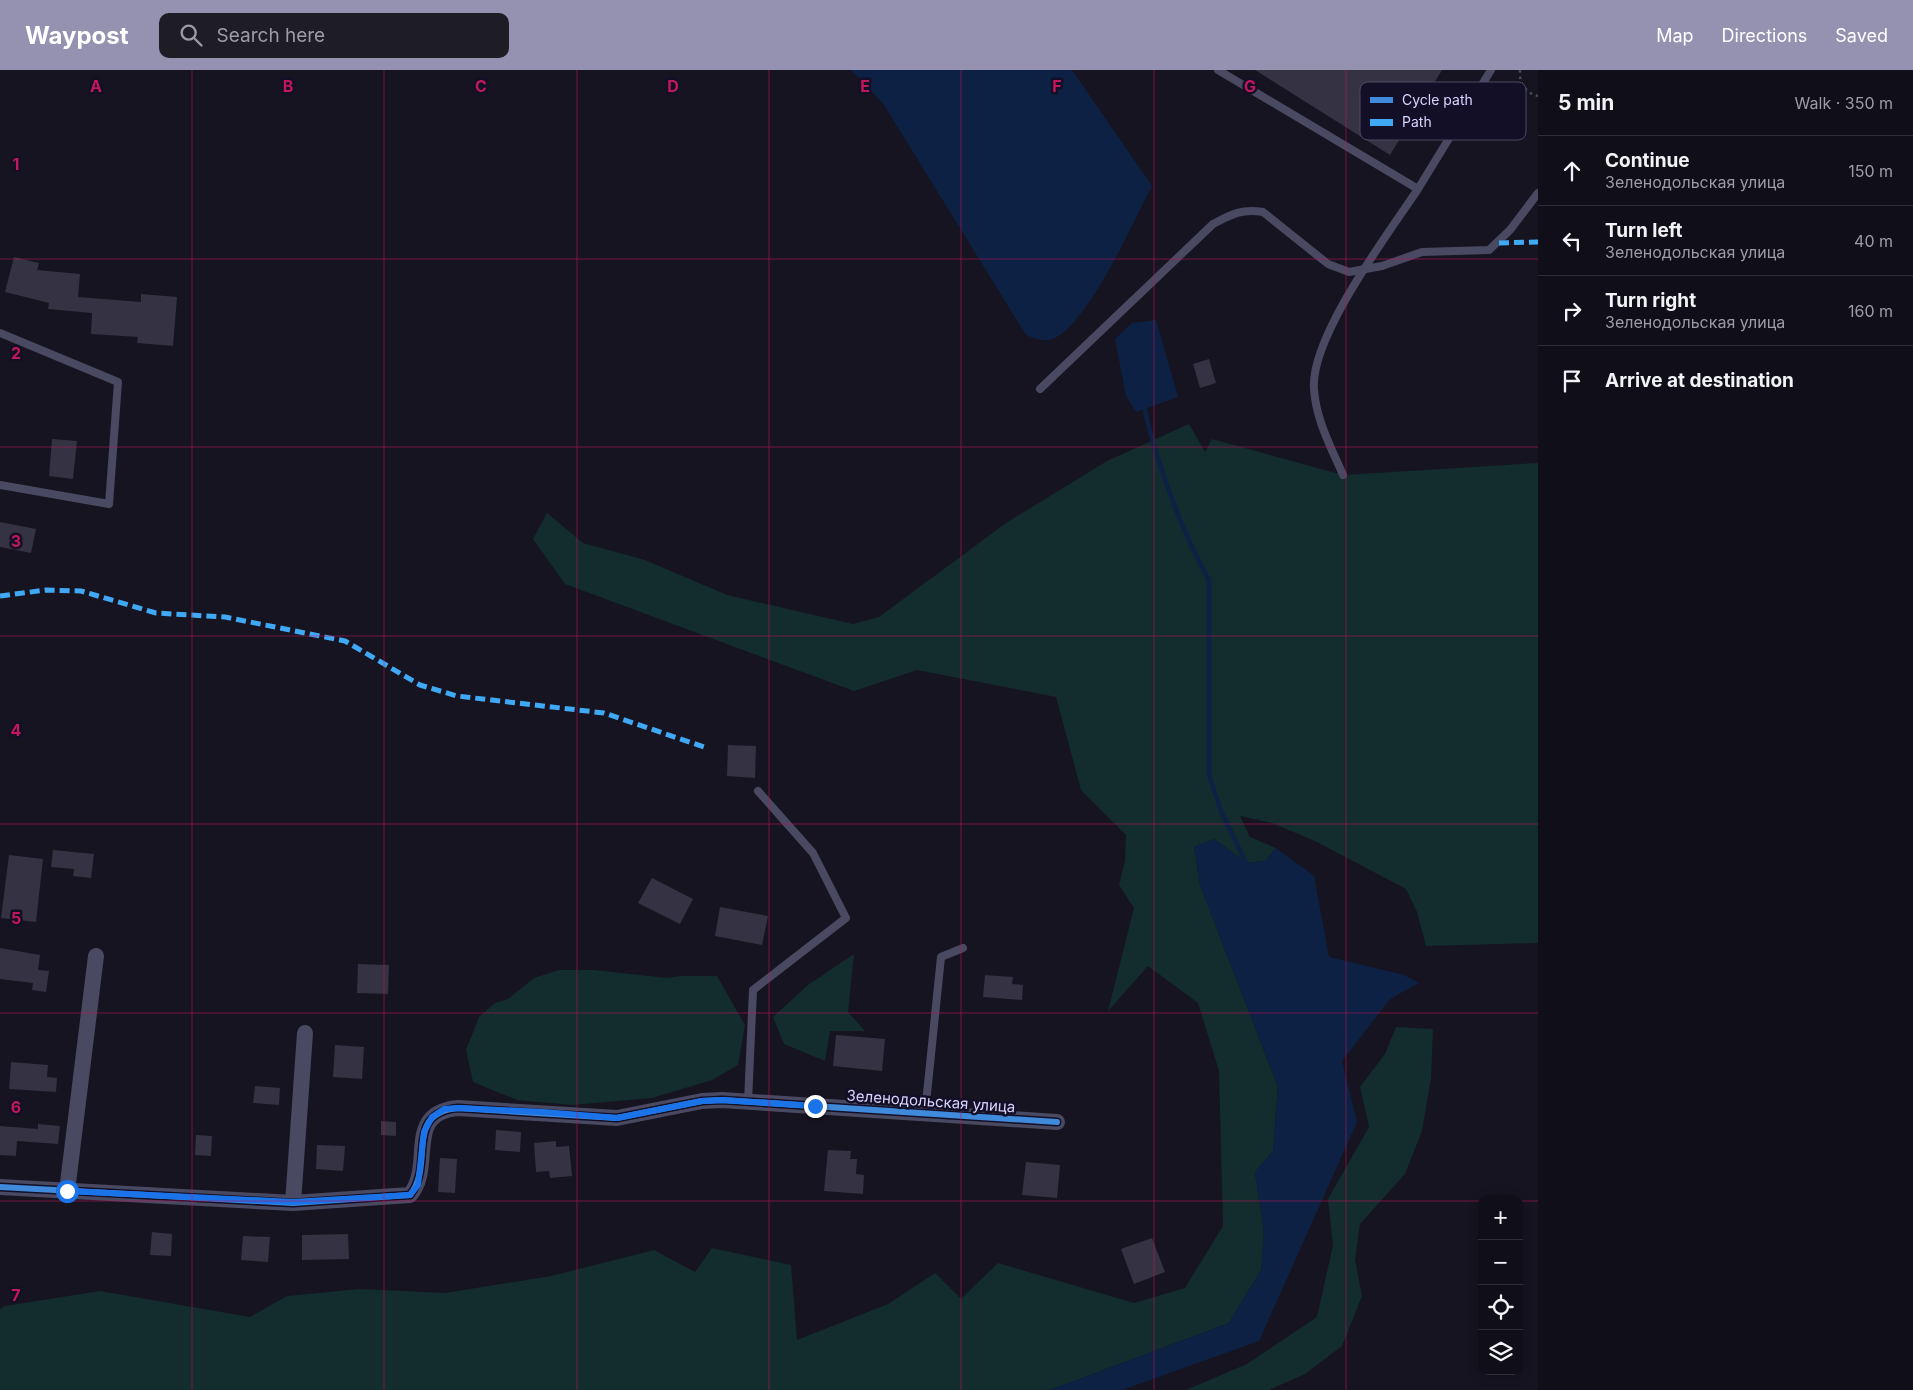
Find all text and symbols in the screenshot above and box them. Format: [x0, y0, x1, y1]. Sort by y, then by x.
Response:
search box [159, 13, 509, 58]
text: Waypost [25, 21, 129, 50]
icon: search [177, 21, 205, 49]
text: Search here [217, 24, 325, 47]
text: Map [1656, 25, 1694, 46]
text: Directions [1722, 25, 1807, 46]
text: Saved [1835, 25, 1888, 46]
text: A [90, 76, 102, 96]
text: B [283, 76, 293, 96]
text: C [475, 76, 487, 96]
text: D [667, 76, 679, 96]
text: E [860, 76, 870, 96]
text: F [1052, 76, 1062, 96]
text: G [1244, 76, 1256, 96]
legend [1360, 82, 1526, 140]
text: 5 min [1558, 90, 1614, 115]
text: Cycle path [1402, 91, 1473, 108]
text: Walk · 350 m [1795, 93, 1893, 113]
text: Path [1402, 113, 1432, 130]
text: Continue [1605, 149, 1690, 172]
text: 1 [13, 154, 19, 174]
icon: ahead [1558, 157, 1586, 185]
text: 150 m [1848, 161, 1893, 181]
text: Зеленодольская улица [1605, 172, 1785, 192]
text: Turn left [1605, 219, 1683, 242]
icon: left [1558, 227, 1586, 255]
text: 40 m [1854, 231, 1893, 251]
text: Зеленодольская улица [1605, 242, 1785, 262]
text: Turn right [1605, 289, 1696, 312]
icon: right [1558, 297, 1586, 325]
text: 160 m [1848, 301, 1893, 321]
text: Зеленодольская улица [1605, 312, 1785, 332]
text: 2 [11, 343, 21, 363]
icon: arrive [1558, 367, 1586, 395]
text: Arrive at destination [1605, 369, 1794, 392]
text: 3 [11, 531, 21, 551]
text: 4 [11, 720, 22, 740]
text: 5 [11, 908, 21, 928]
street label: Зеленодольская улица [846, 1086, 1016, 1116]
route end [804, 1095, 827, 1118]
text: 6 [11, 1097, 21, 1117]
route start [56, 1180, 79, 1203]
map controls [1478, 1195, 1523, 1375]
button: + [1478, 1195, 1523, 1240]
button: − [1478, 1240, 1523, 1285]
text: 7 [11, 1285, 21, 1305]
button: locate [1478, 1285, 1523, 1330]
button: layers [1478, 1330, 1523, 1375]

